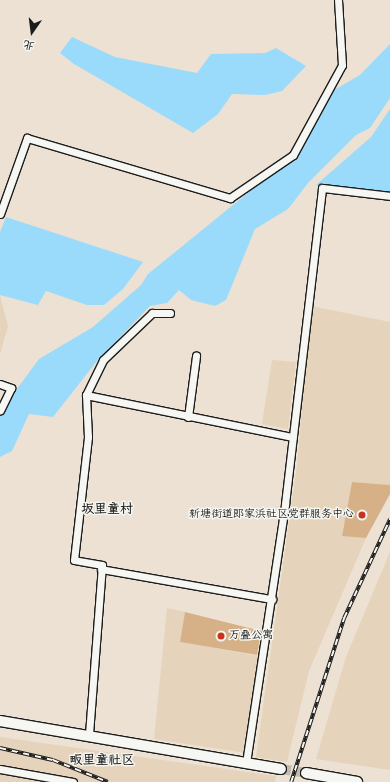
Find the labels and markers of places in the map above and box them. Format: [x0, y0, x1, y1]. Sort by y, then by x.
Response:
place label: 新塘街道郎家浜社区党群服务中心 [189, 508, 354, 522]
marker: 新塘街道郎家浜社区党群服务中心 [357, 510, 367, 520]
place label: 万叠公寓 [229, 629, 273, 643]
marker: 万叠公寓 [216, 631, 226, 641]

